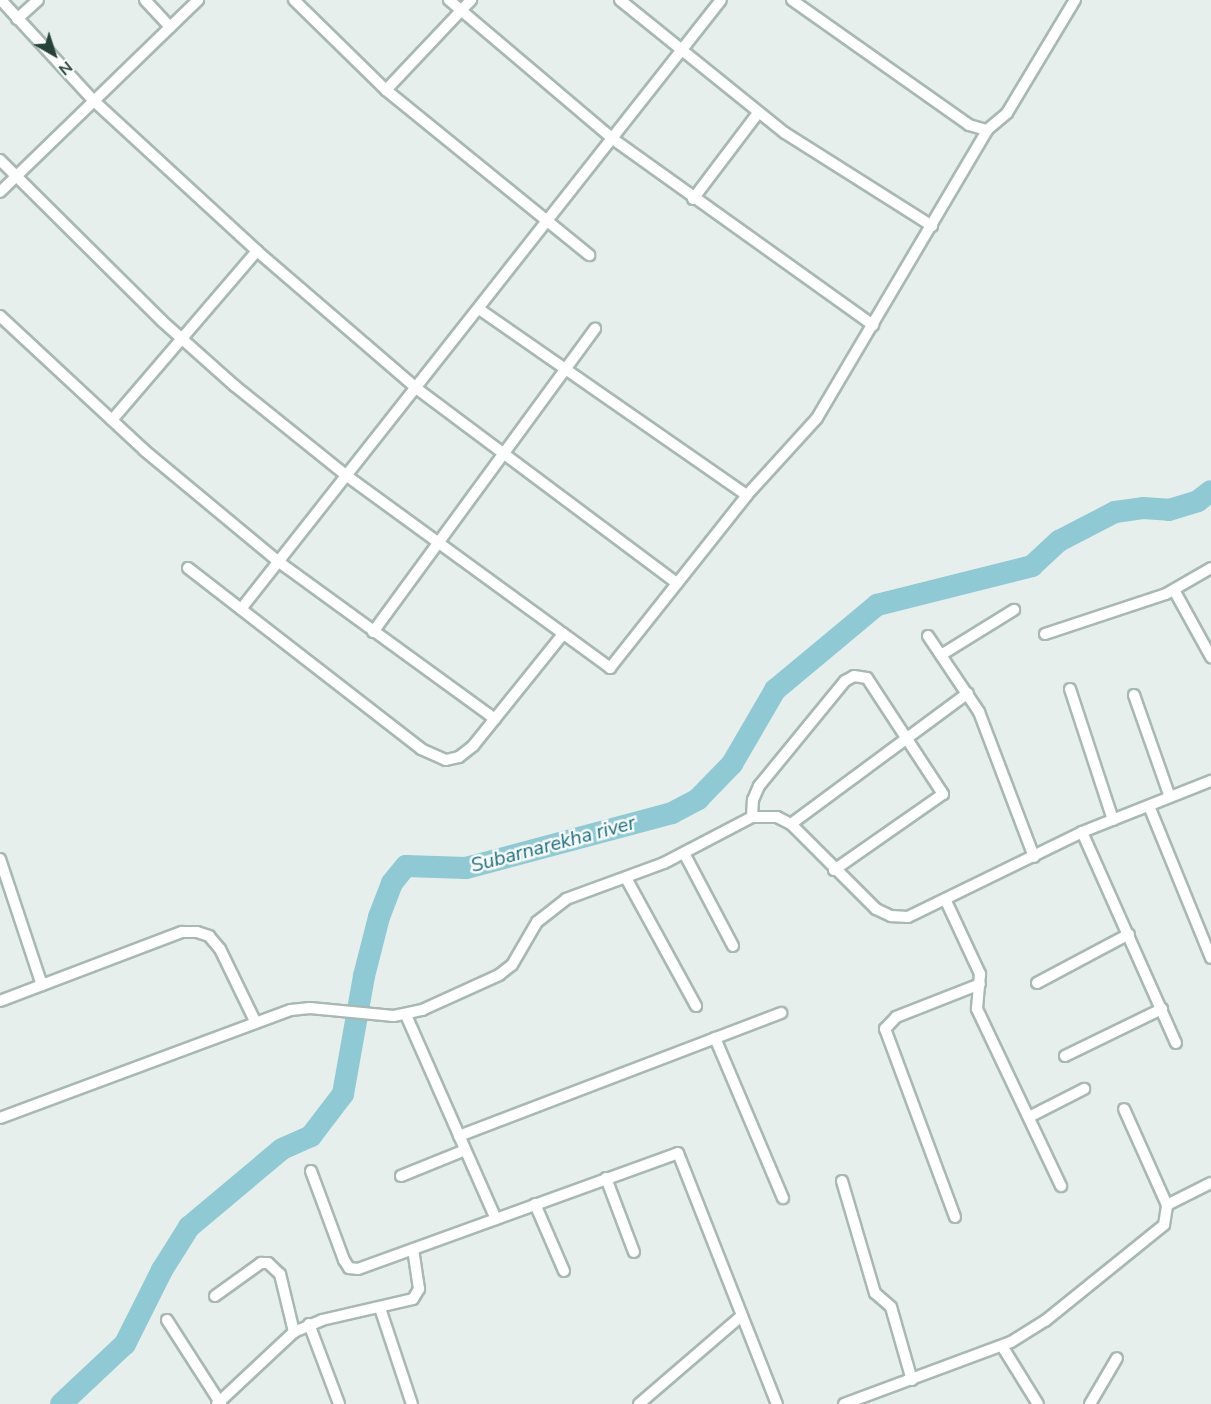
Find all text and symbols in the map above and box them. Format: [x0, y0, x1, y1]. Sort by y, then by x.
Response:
north arrow [24, 24, 84, 84]
text: N [54, 56, 77, 80]
water label: Subarnarekha river [468, 810, 638, 878]

